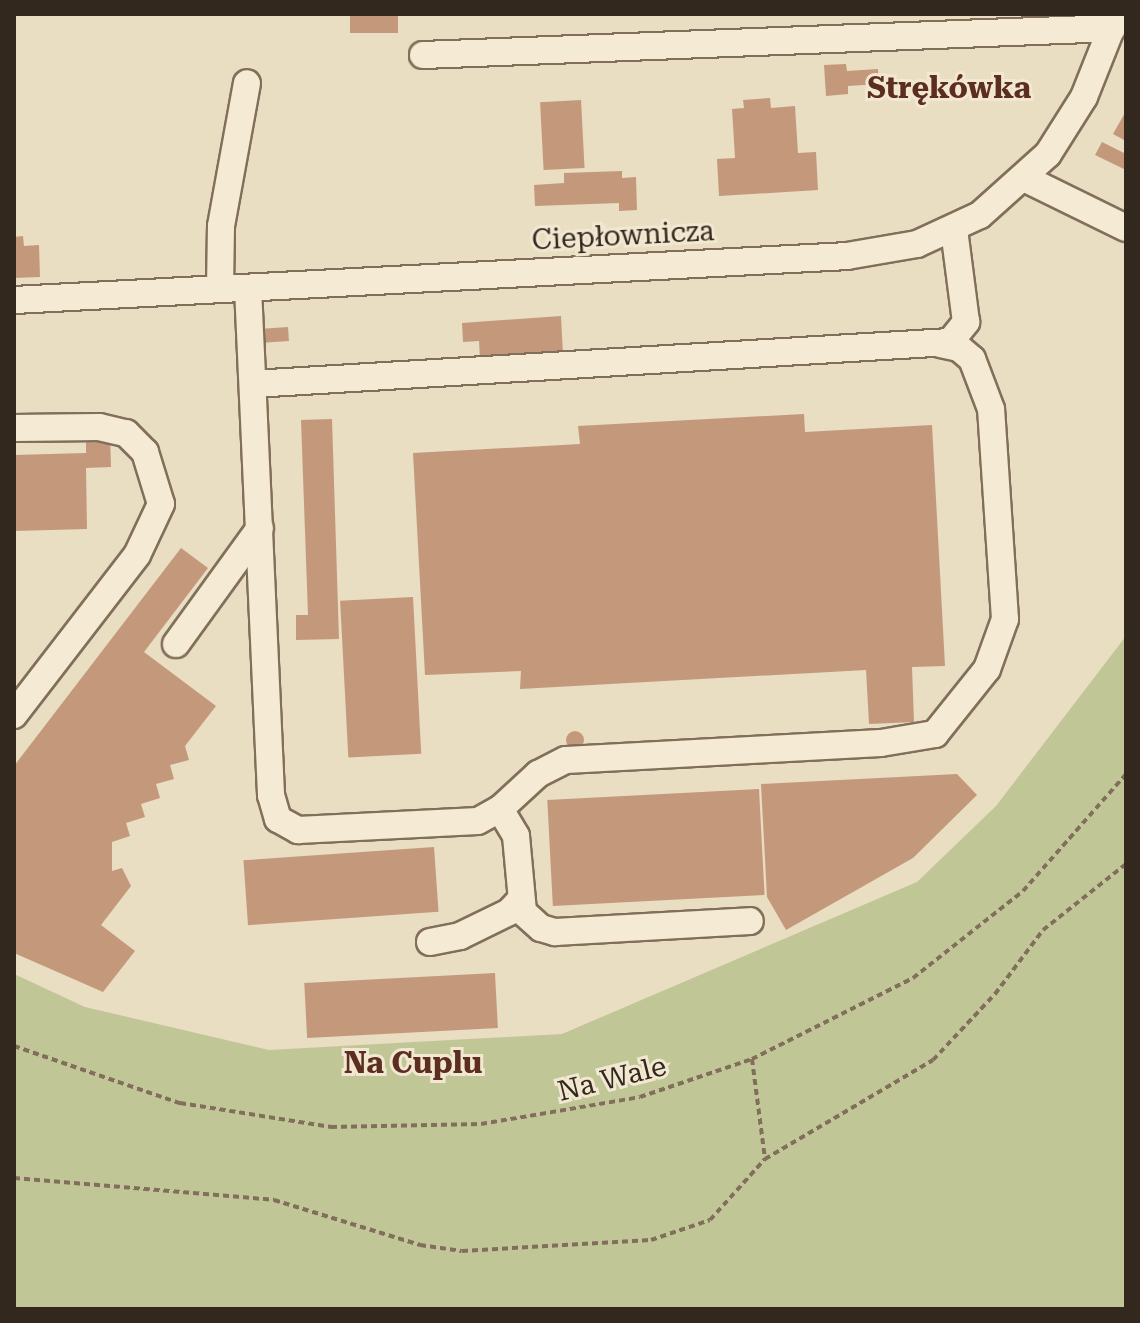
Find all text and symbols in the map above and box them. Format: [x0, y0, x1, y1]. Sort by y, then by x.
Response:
district label: Strękówka [867, 70, 1031, 106]
street label: Ciepłownicza [531, 214, 715, 258]
district label: Na Cuplu [344, 1045, 482, 1081]
street label: Na Wale [554, 1049, 670, 1109]

